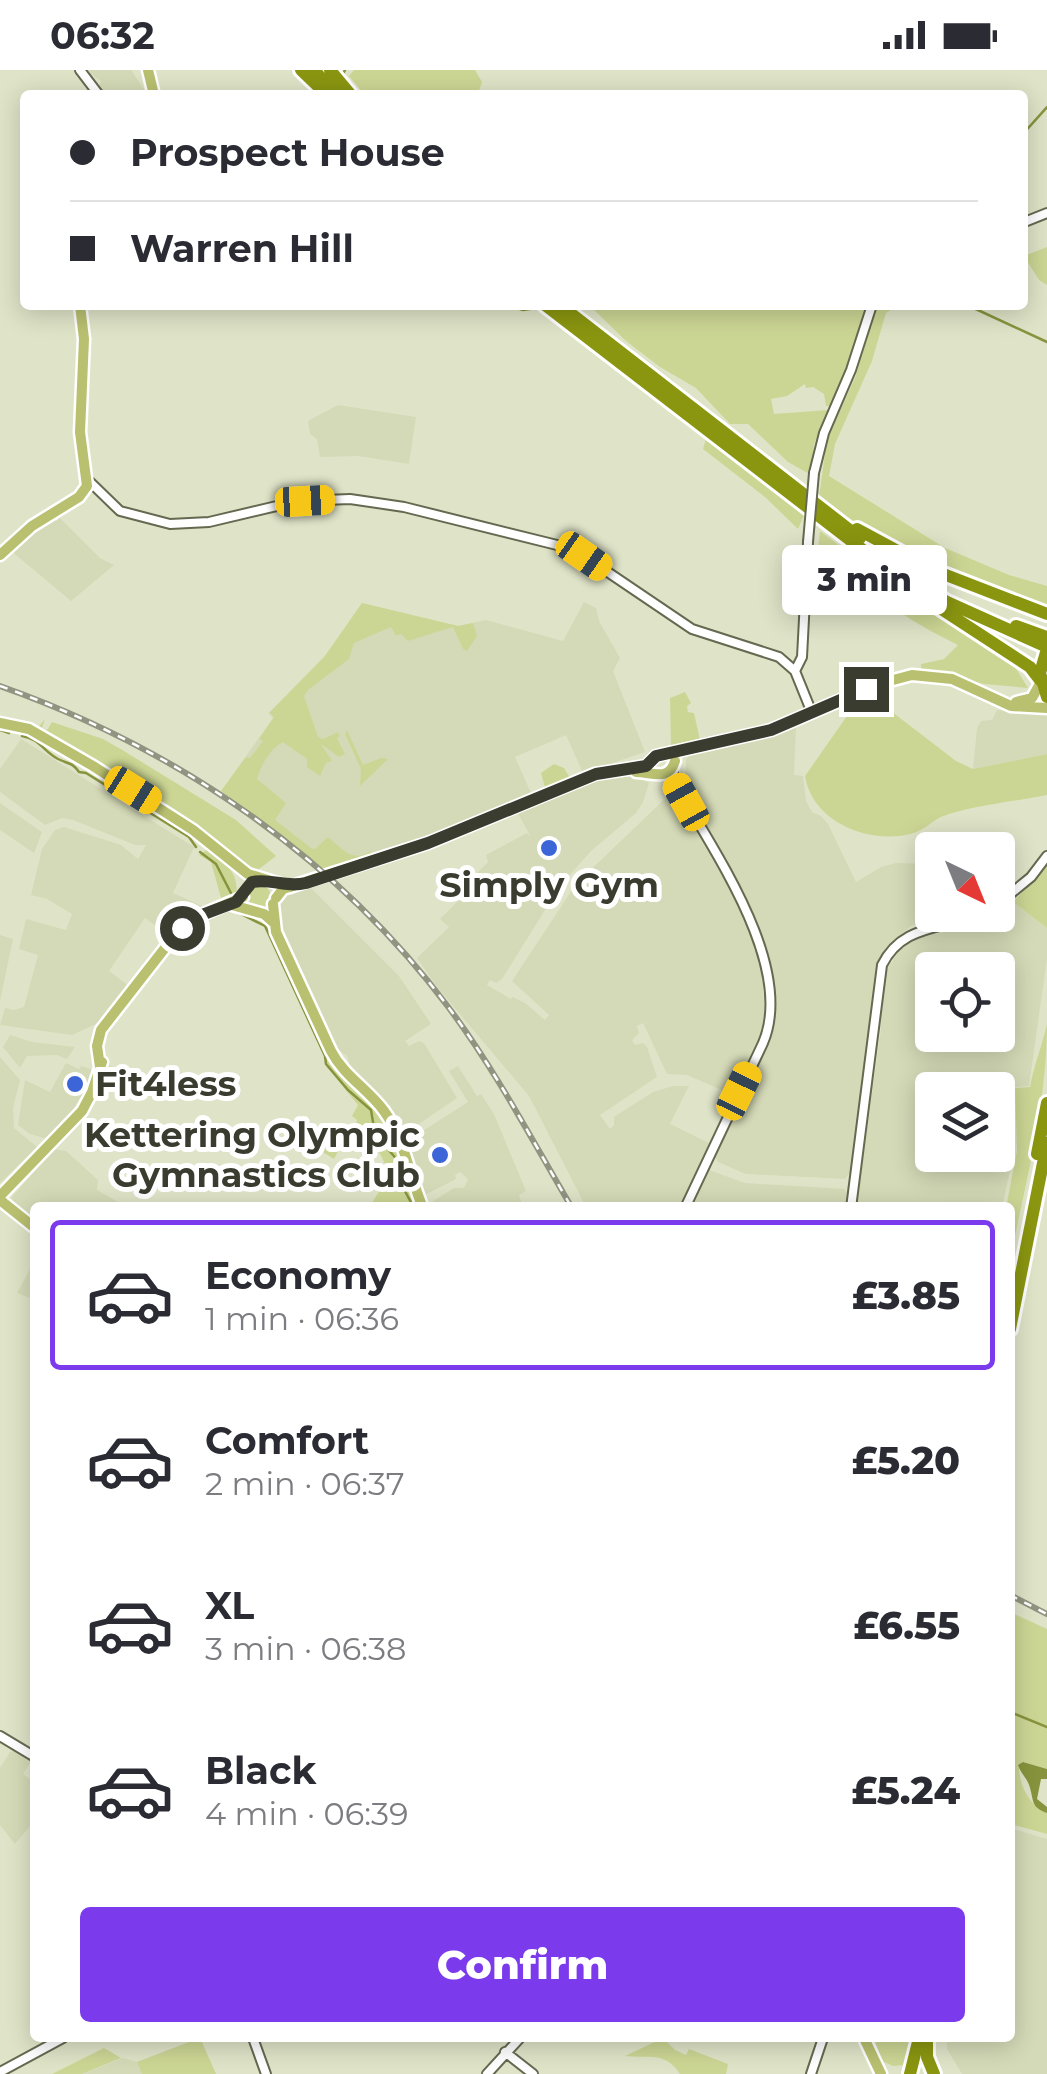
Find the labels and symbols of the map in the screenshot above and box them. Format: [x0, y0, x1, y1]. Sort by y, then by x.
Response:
car [274, 484, 336, 518]
car [551, 527, 617, 585]
callout: 3 min [784, 544, 948, 614]
route end [844, 667, 889, 712]
car [100, 761, 166, 819]
car [658, 768, 714, 836]
north arrow [915, 832, 1015, 932]
marker: Simply Gym [538, 837, 560, 859]
place label: Simply Gym [439, 863, 659, 906]
route start [160, 906, 205, 951]
car [712, 1057, 766, 1125]
place label: Fit4less [95, 1062, 236, 1105]
marker: Fit4less [64, 1073, 86, 1095]
place label: Kettering Olympic Gymnastics Club [84, 1113, 420, 1196]
marker: Kettering Olympic Gymnastics Club [429, 1144, 451, 1166]

